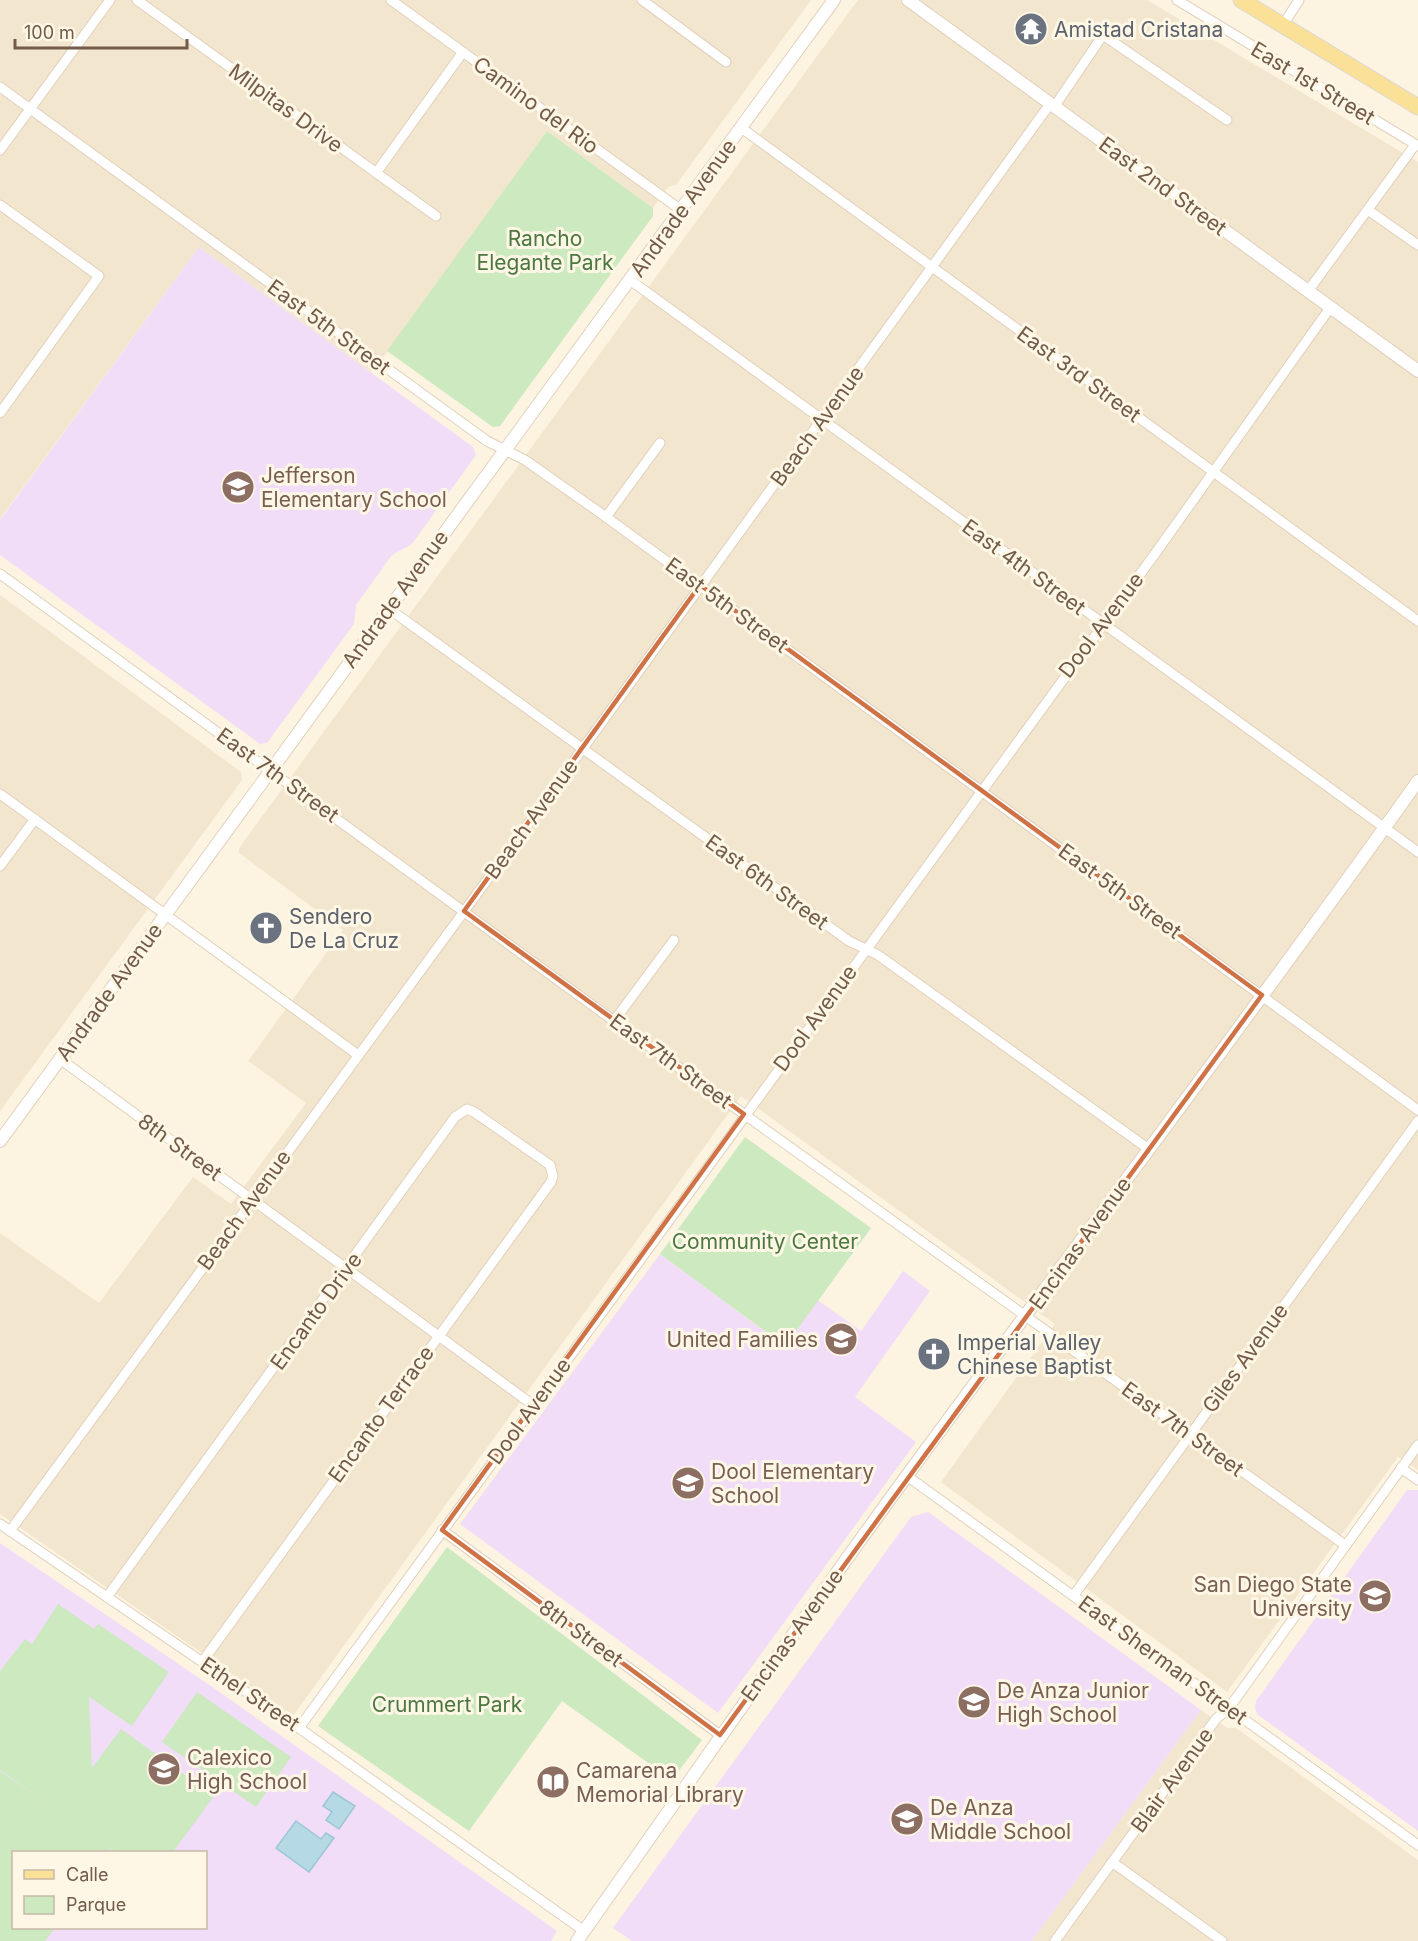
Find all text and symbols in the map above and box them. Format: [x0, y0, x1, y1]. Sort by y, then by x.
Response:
temple icon: Amistad Cristana [1013, 11, 1049, 47]
scale bar [15, 12, 188, 50]
place label: Amistad Cristana [1054, 17, 1223, 42]
text: 100 m [24, 22, 75, 43]
street label: East 1st Street [1247, 36, 1380, 130]
street label: Camino del Rio [468, 51, 604, 159]
street label: Milpitas Drive [224, 58, 348, 158]
street label: East 2nd Street [1094, 131, 1232, 241]
street label: Andrade Avenue [625, 134, 741, 282]
park label: Rancho Elegante Park [477, 226, 614, 275]
street label: East 5th Street [263, 274, 395, 380]
street label: East 3rd Street [1012, 321, 1146, 427]
street label: Beach Avenue [765, 361, 869, 491]
place label: Jefferson Elementary School [261, 463, 447, 512]
school or university icon: Jefferson Elementary School [220, 469, 256, 505]
street label: East 4th Street [957, 514, 1091, 620]
street label: Andrade Avenue [337, 525, 453, 673]
street label: East 5th Street [661, 552, 793, 658]
street label: Dool Avenue [1053, 568, 1149, 682]
street label: East 7th Street [212, 722, 344, 828]
street label: Beach Avenue [479, 754, 583, 884]
street label: East 6th Street [701, 829, 833, 935]
street label: East 5th Street [1054, 838, 1186, 944]
place label: Sendero De La Cruz [289, 904, 399, 953]
church icon: Sendero De La Cruz [248, 910, 284, 946]
street label: Andrade Avenue [51, 918, 167, 1066]
street label: Dool Avenue [768, 960, 862, 1076]
street label: East 7th Street [605, 1008, 737, 1114]
street label: 8th Street [133, 1108, 227, 1186]
street label: Beach Avenue [192, 1145, 296, 1275]
street label: Encinas Avenue [1024, 1172, 1136, 1314]
park label: Community Center [672, 1229, 858, 1254]
street label: Encanto Drive [265, 1248, 367, 1374]
street label: Giles Avenue [1197, 1299, 1293, 1417]
school or university icon: United Families [823, 1321, 859, 1357]
place label: United Families [667, 1327, 818, 1352]
place label: Imperial Valley Chinese Baptist [957, 1330, 1112, 1379]
church icon: Imperial Valley Chinese Baptist [916, 1336, 952, 1372]
street label: Encanto Terrace [323, 1341, 439, 1487]
street label: Dool Avenue [482, 1353, 576, 1469]
street label: East 7th Street [1117, 1376, 1249, 1482]
place label: Dool Elementary School [711, 1459, 874, 1508]
school or university icon: Dool Elementary School [670, 1465, 706, 1501]
street label: Encinas Avenue [736, 1564, 848, 1706]
place label: San Diego State University [1193, 1572, 1352, 1621]
school or university icon: San Diego State University [1357, 1578, 1393, 1614]
street label: East Sherman Street [1074, 1590, 1252, 1730]
street label: 8th Street [534, 1594, 628, 1672]
street label: Ethel Street [196, 1652, 305, 1736]
place label: De Anza Junior High School [997, 1678, 1149, 1727]
school or university icon: De Anza Junior High School [956, 1684, 992, 1720]
park label: Crummert Park [372, 1692, 523, 1717]
street label: Blair Avenue [1126, 1723, 1218, 1837]
place label: Calexico High School [187, 1745, 307, 1794]
school or university icon: Calexico High School [146, 1751, 182, 1787]
place label: Camarena Memorial Library [576, 1758, 744, 1807]
library icon: Camarena Memorial Library [535, 1764, 571, 1800]
place label: De Anza Middle School [930, 1795, 1071, 1844]
school or university icon: De Anza Middle School [889, 1801, 925, 1837]
legend [12, 1851, 207, 1929]
text: Calle [66, 1864, 108, 1885]
text: Parque [66, 1894, 126, 1915]

